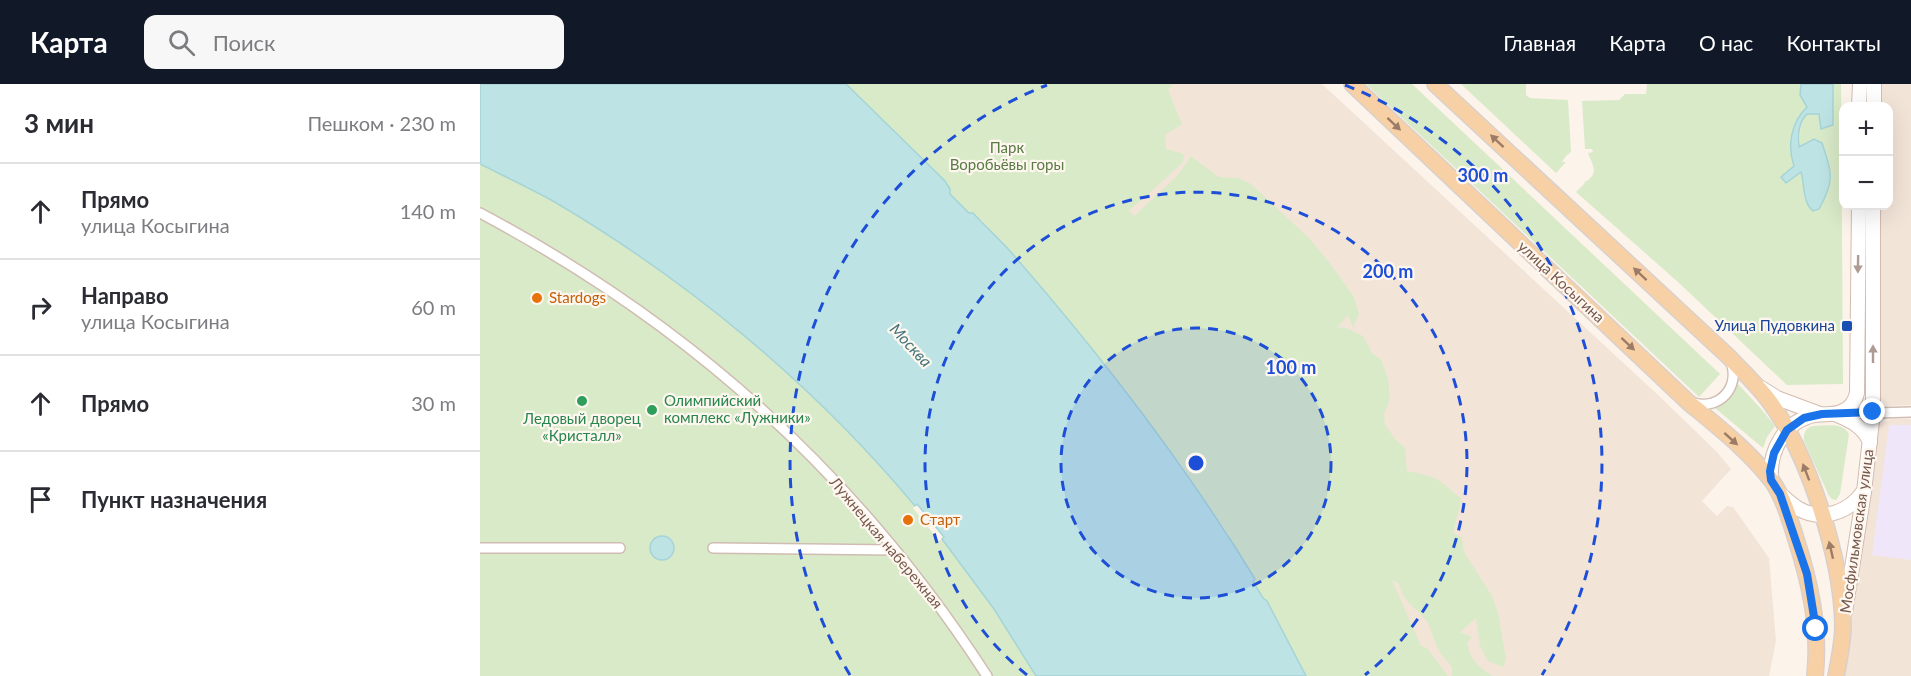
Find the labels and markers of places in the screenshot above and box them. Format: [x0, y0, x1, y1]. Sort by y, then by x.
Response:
place label: Stardogs [549, 288, 606, 306]
marker: Stardogs [530, 291, 544, 305]
place label: Улица Пудовкина [1715, 316, 1835, 334]
marker: Улица Пудовкина [1840, 319, 1854, 333]
place label: Олимпийский комплекс «Лужники» [664, 391, 811, 426]
marker: Ледовый дворец «Кристалл» [575, 394, 589, 408]
marker: Олимпийский комплекс «Лужники» [645, 403, 659, 417]
place label: Ледовый дворец «Кристалл» [522, 409, 641, 444]
centre of rings [1186, 453, 1206, 473]
place label: Старт [920, 510, 961, 528]
marker: Старт [901, 513, 915, 527]

